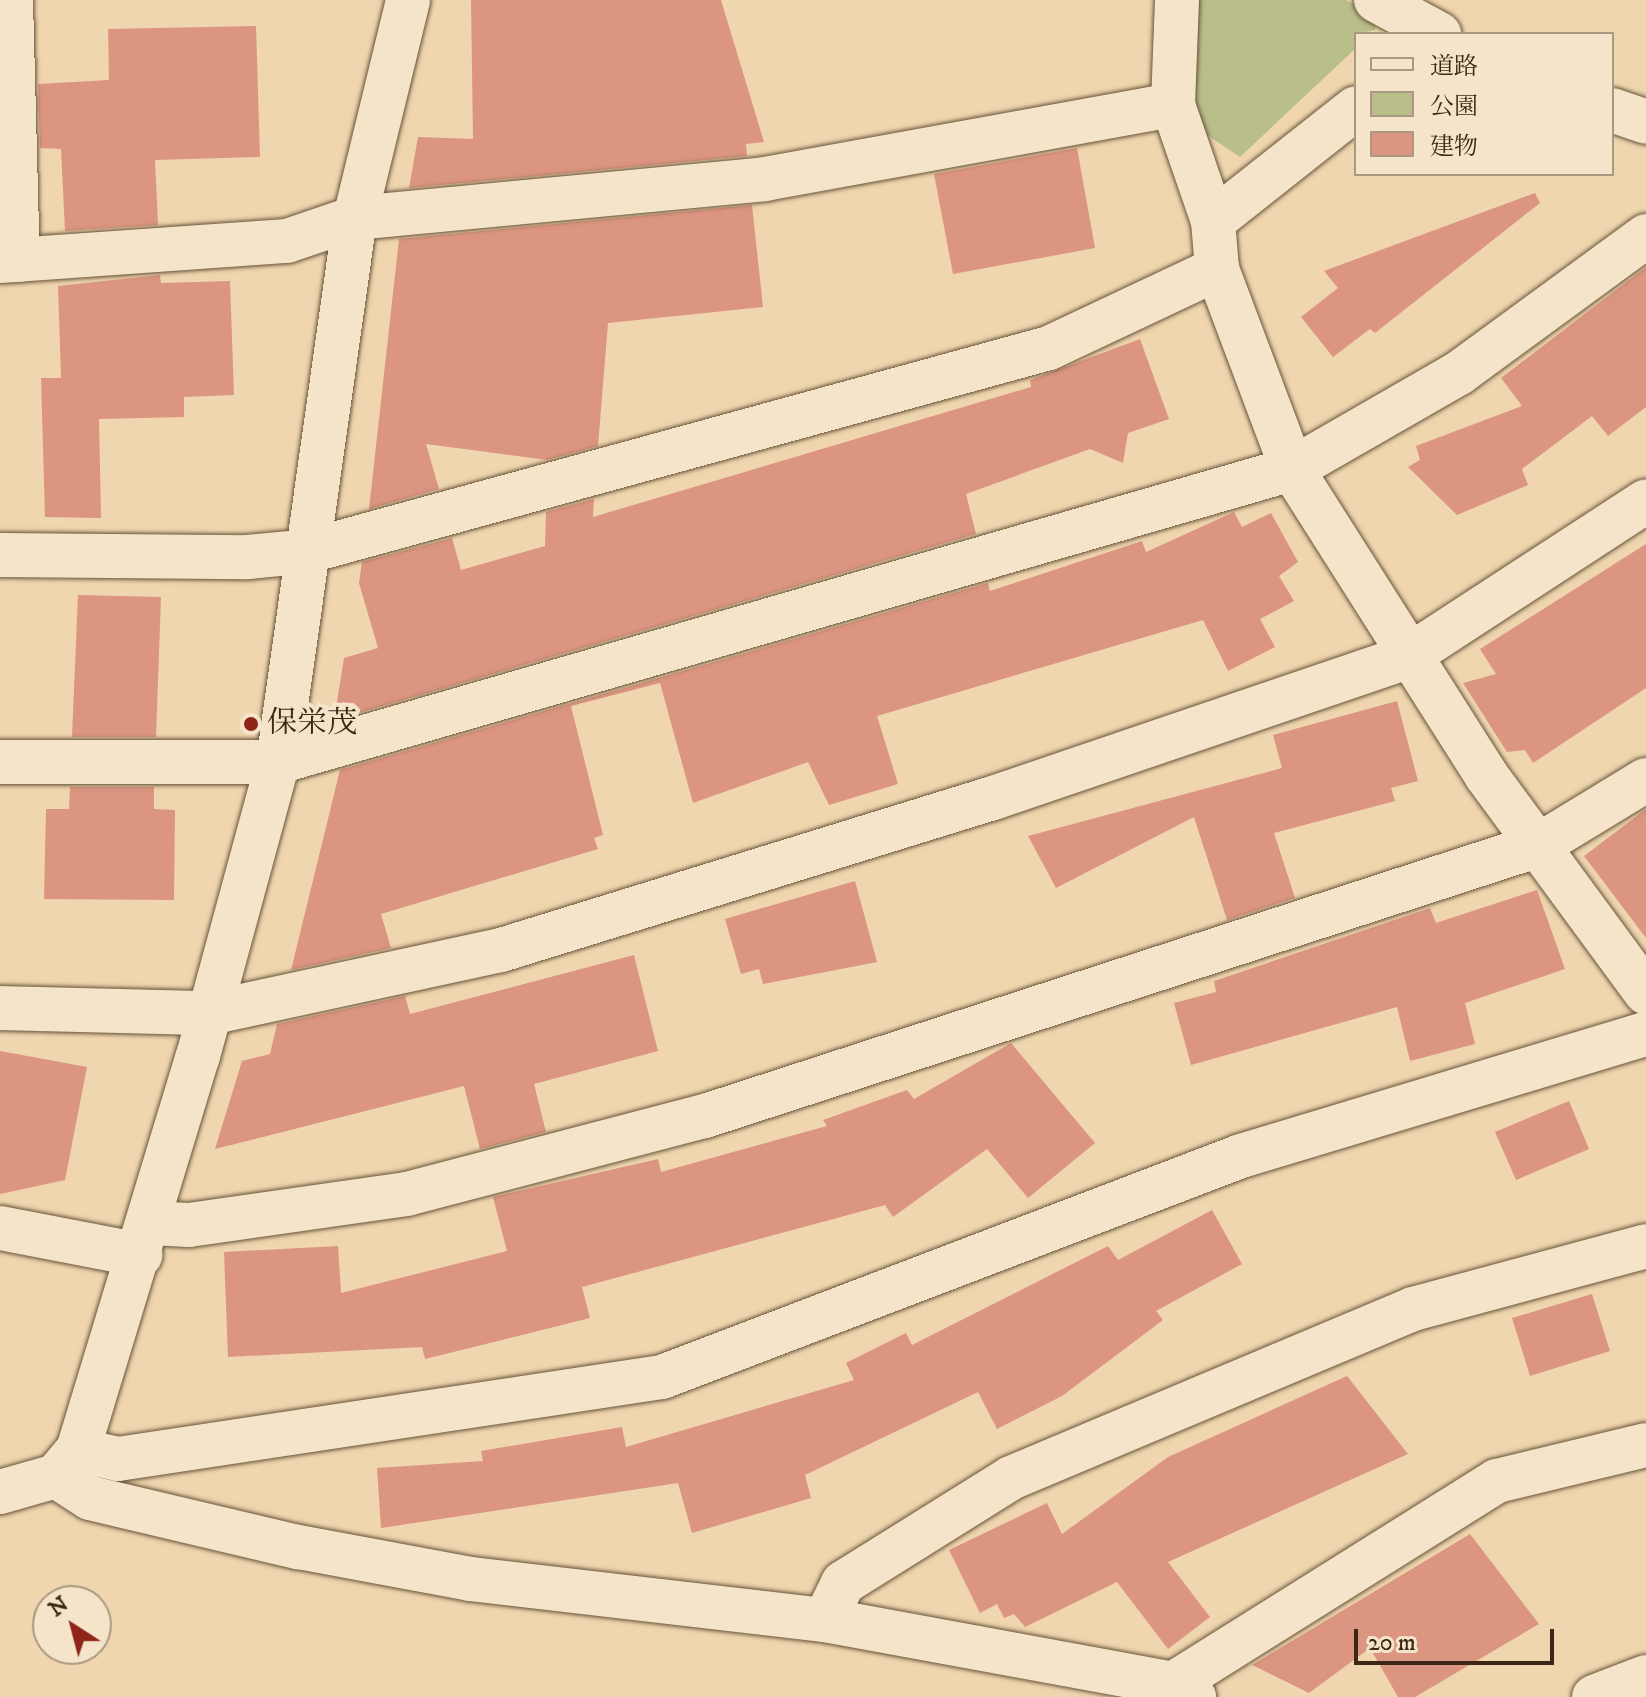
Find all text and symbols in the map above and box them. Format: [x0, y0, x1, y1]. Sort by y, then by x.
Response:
legend [1354, 32, 1614, 176]
text: 道路 [1430, 52, 1478, 82]
text: 公園 [1430, 92, 1478, 122]
text: 建物 [1430, 132, 1478, 162]
place label: 保栄茂 [267, 706, 357, 742]
marker: 保栄茂 [242, 715, 260, 733]
north arrow [32, 1585, 112, 1665]
text: N [44, 1591, 74, 1623]
scale bar [1358, 1613, 1558, 1663]
text: 20 m [1368, 1628, 1416, 1658]

